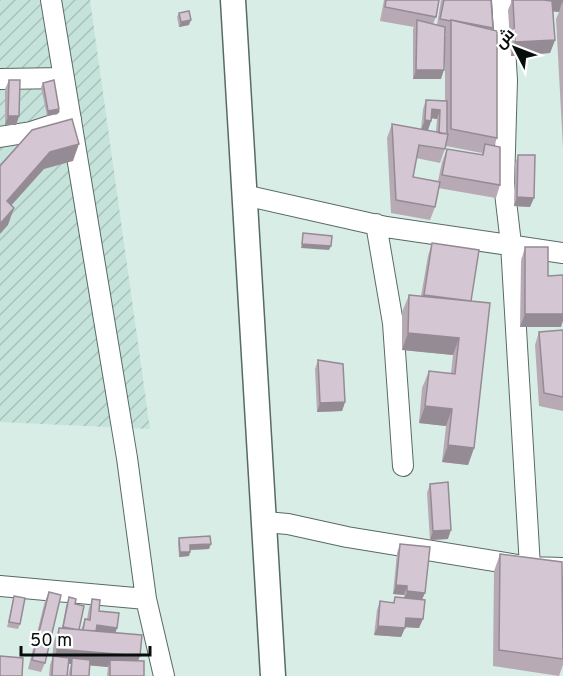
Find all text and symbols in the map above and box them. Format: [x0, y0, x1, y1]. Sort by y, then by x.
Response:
north arrow [485, 18, 545, 78]
text: ش [491, 25, 520, 54]
scale bar [21, 619, 150, 657]
text: 50 m [30, 630, 72, 653]

